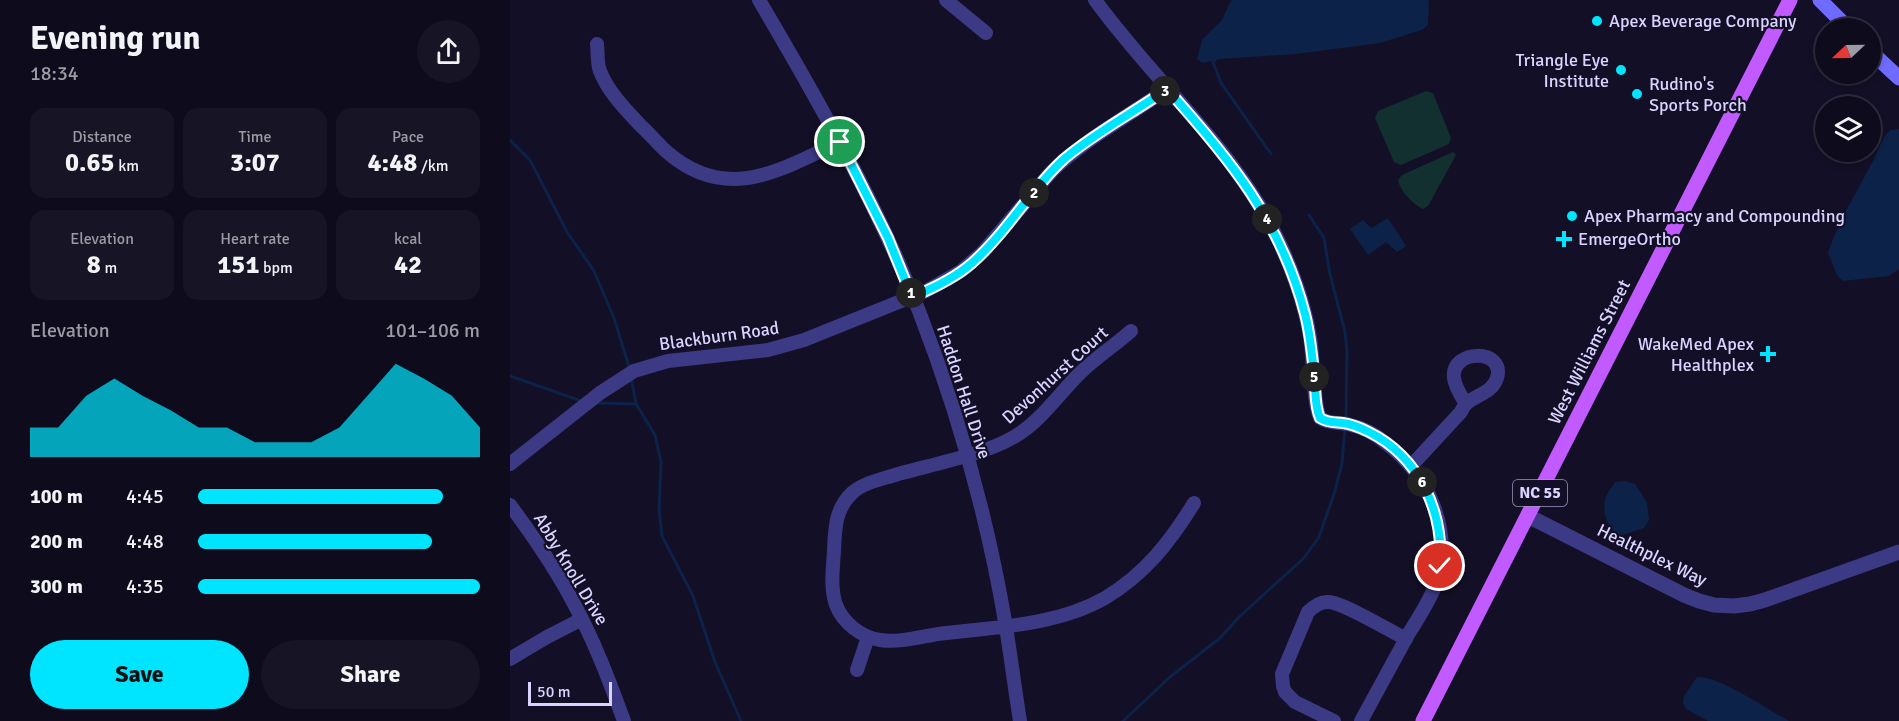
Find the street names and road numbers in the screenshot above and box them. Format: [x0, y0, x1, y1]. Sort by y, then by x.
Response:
street label: West Williams Street [1543, 276, 1635, 428]
street label: Blackburn Road [658, 317, 780, 355]
street label: Haddon Hall Drive [932, 322, 996, 462]
street label: Devonhurst Court [997, 322, 1113, 428]
road number: NC 55 [1513, 480, 1567, 506]
street label: Abby Knoll Drive [529, 509, 613, 629]
street label: Healthplex Way [1594, 519, 1711, 591]

